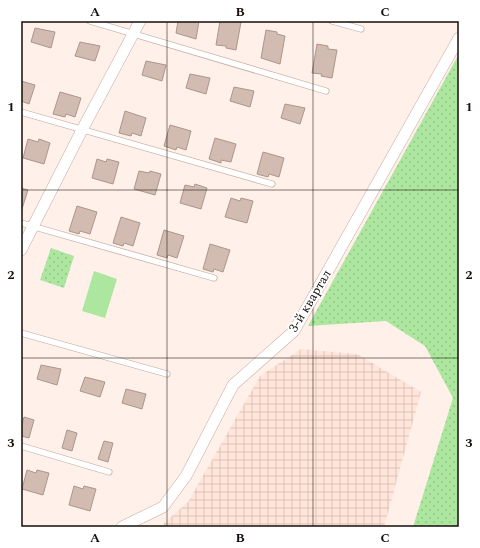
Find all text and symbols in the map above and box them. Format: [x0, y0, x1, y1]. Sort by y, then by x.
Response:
text: A [90, 2, 100, 22]
text: B [235, 2, 245, 22]
text: C [380, 2, 390, 22]
text: 1 [7, 97, 15, 117]
text: 1 [465, 97, 473, 117]
text: 2 [7, 265, 15, 285]
text: 2 [465, 265, 473, 285]
street label: 3-й квартал [283, 266, 337, 336]
text: 3 [7, 433, 15, 453]
text: 3 [465, 433, 473, 453]
text: A [90, 528, 100, 548]
text: B [235, 528, 245, 548]
text: C [380, 528, 390, 548]

